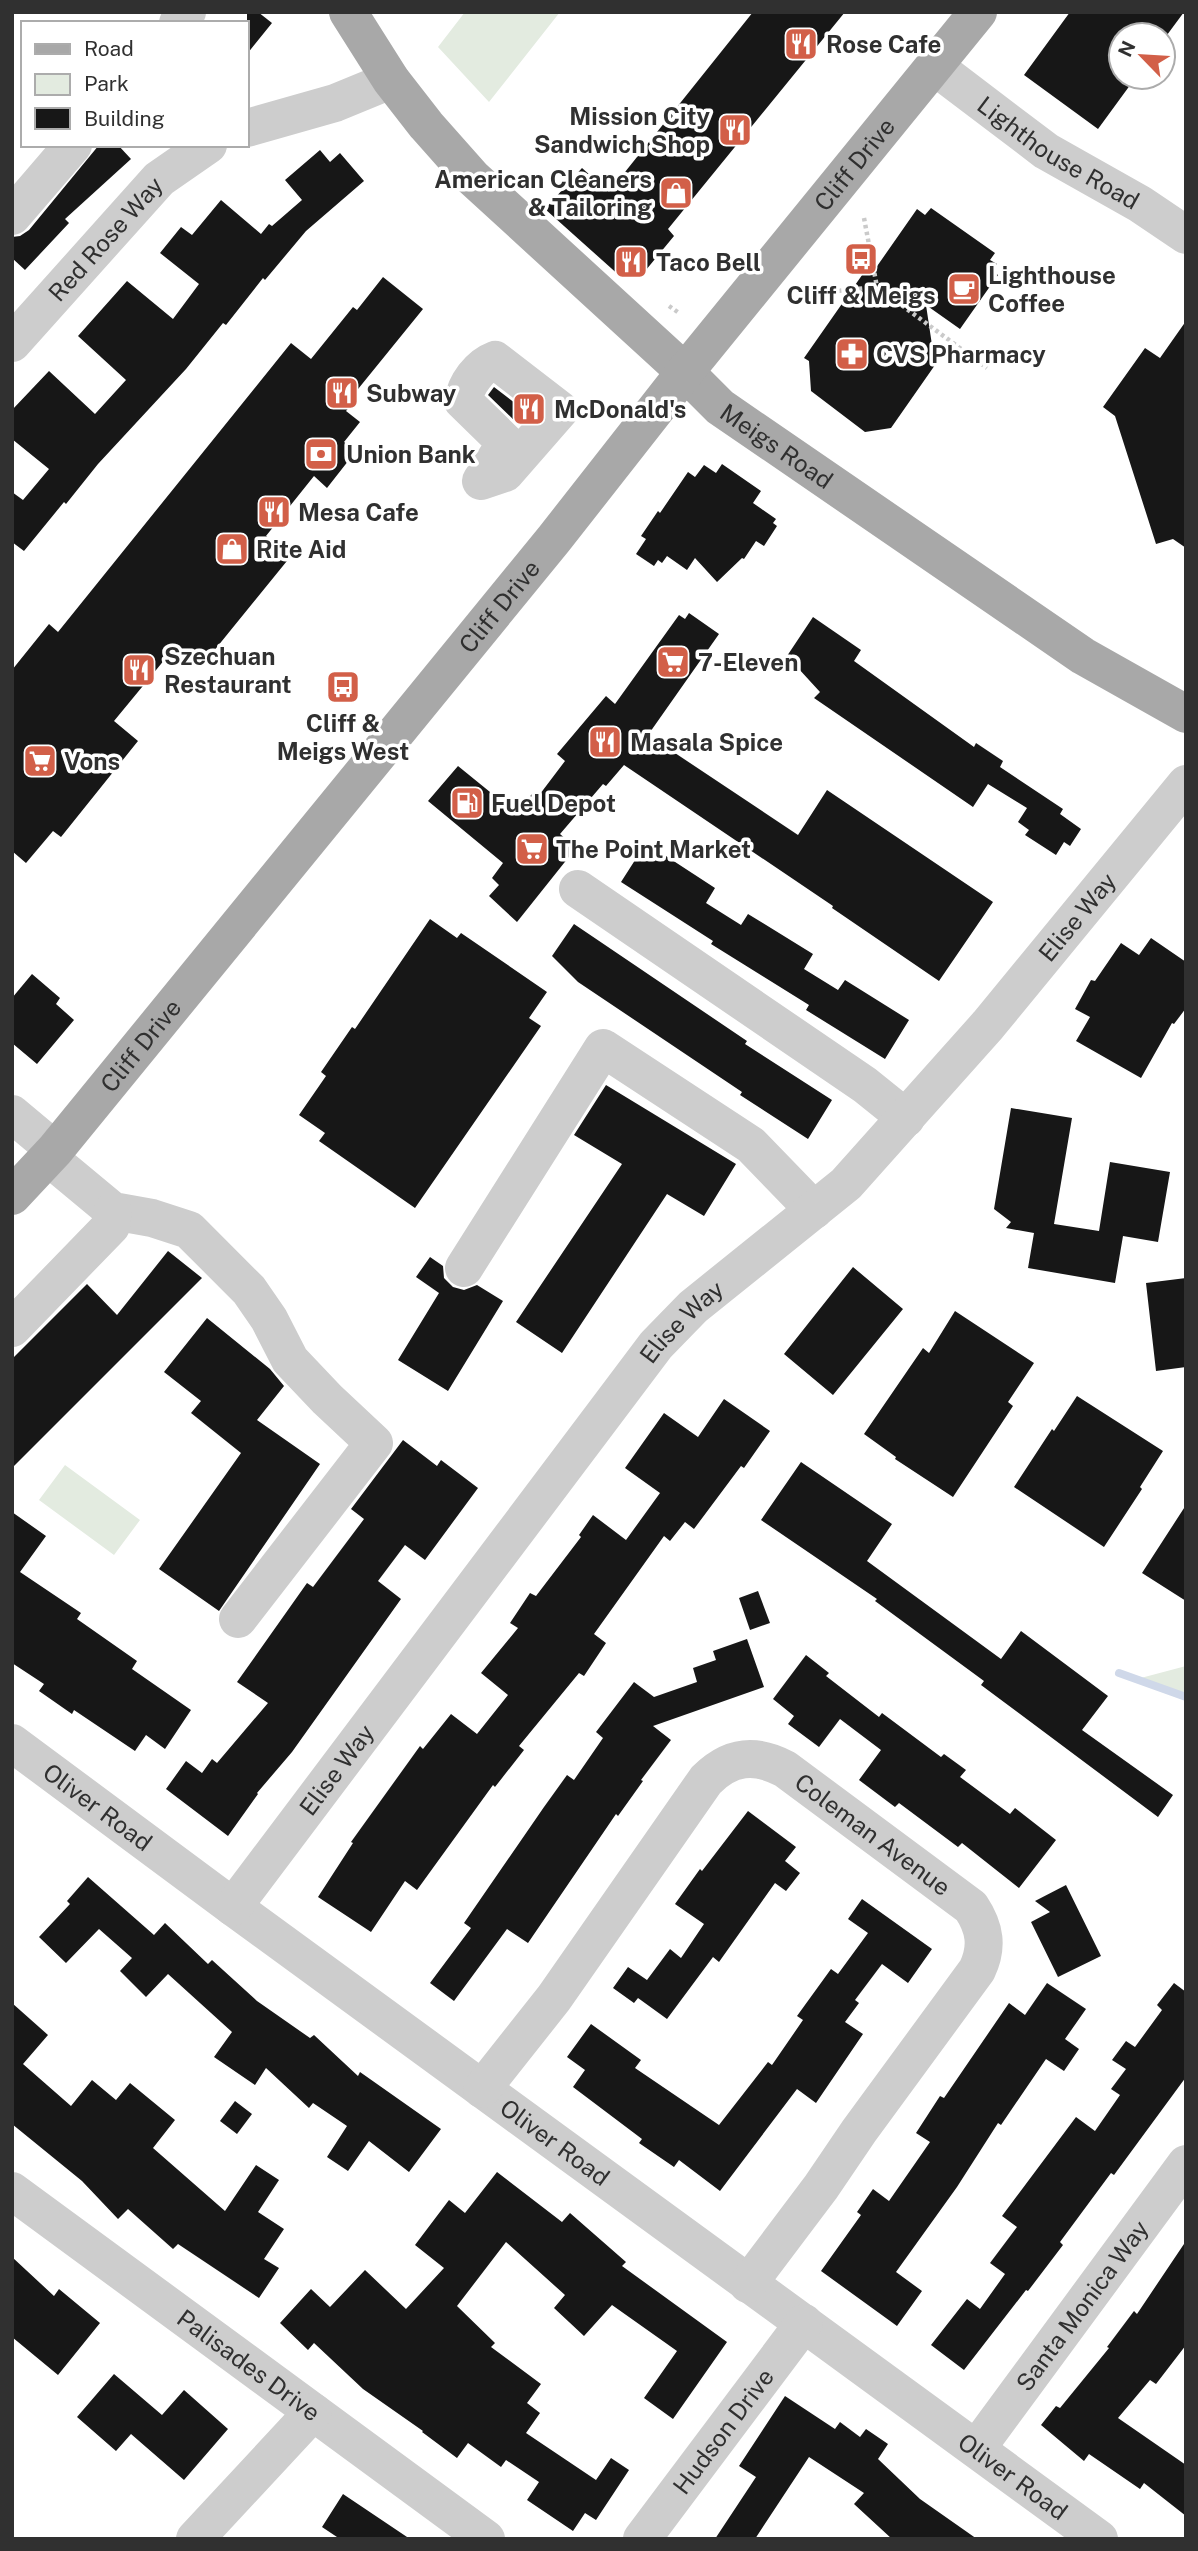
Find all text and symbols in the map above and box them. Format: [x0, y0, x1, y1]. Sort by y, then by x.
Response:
legend [21, 21, 248, 147]
north arrow [1107, 21, 1177, 91]
restaurant icon: Rose Cafe [782, 25, 820, 63]
place label: Rose Cafe [826, 30, 941, 58]
text: Road [84, 36, 134, 61]
text: N [1113, 37, 1140, 60]
text: Park [84, 71, 129, 96]
street label: Lighthouse Road [972, 90, 1144, 215]
place label: Mission City Sandwich Shop [534, 102, 710, 158]
text: Building [84, 106, 165, 131]
restaurant icon: Mission City Sandwich Shop [716, 111, 754, 149]
street label: Cliff Drive [808, 112, 900, 216]
place label: American Cleaners & Tailoring [434, 165, 652, 221]
street label: Red Rose Way [42, 171, 169, 307]
shop icon: American Cleaners & Tailoring [657, 174, 695, 212]
bus stop icon: Cliff & Meigs [842, 240, 880, 278]
restaurant icon: Taco Bell [612, 243, 650, 281]
place label: Taco Bell [656, 248, 761, 276]
place label: Lighthouse Coffee [988, 261, 1116, 317]
cafe icon: Lighthouse Coffee [945, 270, 983, 308]
place label: Cliff & Meigs [786, 281, 936, 309]
pharmacy icon: CVS Pharmacy [833, 335, 871, 373]
place label: CVS Pharmacy [876, 340, 1046, 368]
restaurant icon: Subway [323, 374, 361, 412]
place label: Subway [366, 379, 457, 407]
restaurant icon: McDonald's [510, 390, 548, 428]
place label: McDonald's [554, 395, 686, 423]
street label: Meigs Road [715, 398, 838, 494]
bank icon: Union Bank [302, 435, 340, 473]
place label: Union Bank [346, 440, 476, 468]
restaurant icon: Mesa Cafe [255, 493, 293, 531]
place label: Mesa Cafe [298, 498, 419, 526]
shop icon: Rite Aid [213, 530, 251, 568]
place label: Rite Aid [256, 535, 346, 563]
street label: Cliff Drive [453, 554, 545, 658]
place label: Szechuan Restaurant [164, 642, 292, 698]
supermarket icon: 7-Eleven [654, 643, 692, 681]
place label: 7-Eleven [698, 648, 798, 676]
restaurant icon: Szechuan Restaurant [120, 651, 158, 689]
bus stop icon: Cliff & Meigs West [324, 668, 362, 706]
place label: Cliff & Meigs West [277, 709, 409, 765]
restaurant icon: Masala Spice [586, 723, 624, 761]
place label: Masala Spice [630, 728, 783, 756]
supermarket icon: Vons [21, 742, 59, 780]
place label: Vons [64, 747, 120, 775]
fuel station icon: Fuel Depot [448, 784, 486, 822]
place label: Fuel Depot [491, 789, 616, 817]
supermarket icon: The Point Market [513, 830, 551, 868]
place label: The Point Market [556, 835, 751, 863]
street label: Elise Way [1032, 867, 1122, 967]
street label: Cliff Drive [94, 993, 186, 1097]
street label: Elise Way [634, 1274, 729, 1368]
street label: Elise Way [293, 1719, 380, 1820]
street label: Oliver Road [38, 1757, 158, 1856]
street label: Coleman Avenue [790, 1767, 956, 1901]
street label: Oliver Road [495, 2093, 615, 2191]
street label: Santa Monica Way [1010, 2215, 1154, 2396]
street label: Palisades Drive [172, 2303, 326, 2427]
street label: Hudson Drive [667, 2363, 779, 2499]
street label: Oliver Road [953, 2427, 1073, 2525]

